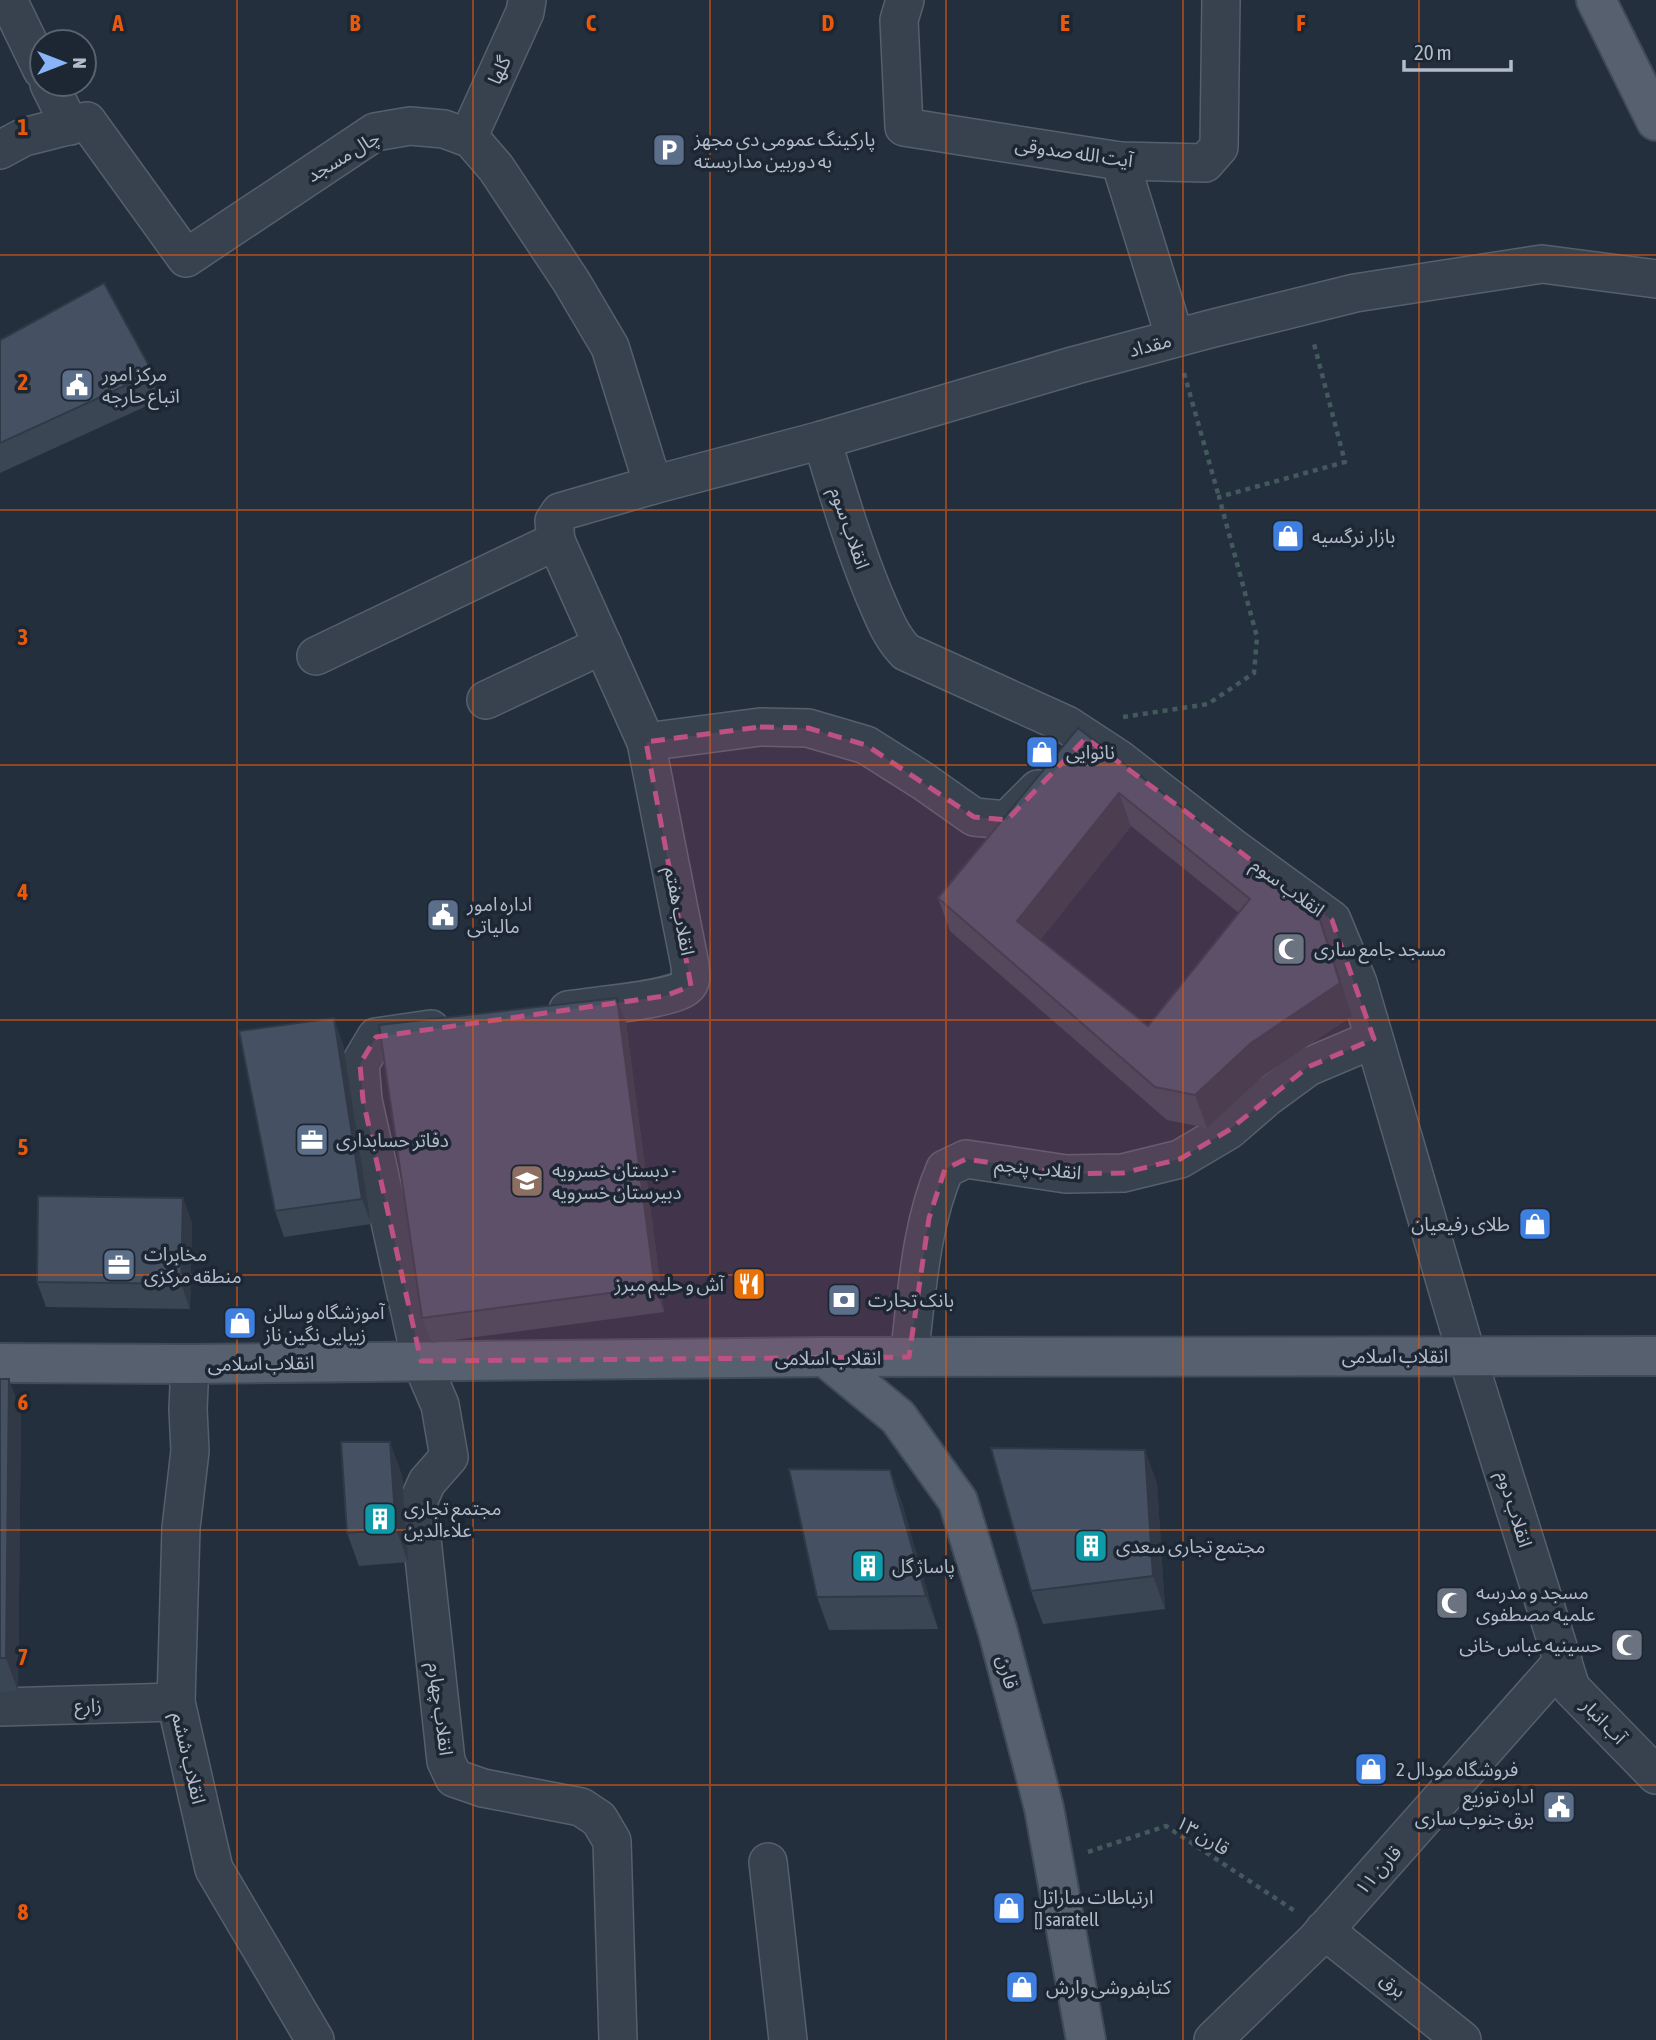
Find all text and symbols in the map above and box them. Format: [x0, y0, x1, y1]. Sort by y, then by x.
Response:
text: A [111, 10, 124, 36]
text: B [350, 10, 361, 36]
text: C [586, 10, 597, 36]
text: D [822, 10, 835, 36]
text: E [1060, 10, 1070, 36]
text: F [1296, 10, 1306, 36]
north arrow [28, 28, 98, 98]
scale bar [1404, 28, 1511, 72]
text: 20 m [1414, 40, 1452, 64]
street label: گلها [483, 51, 516, 88]
text: N [69, 57, 91, 69]
text: 1 [18, 114, 29, 140]
street label: چال مسجد [303, 126, 384, 188]
place label: پارکینگ عمومی دی مجهز به دوربین مداربسته [693, 128, 875, 173]
parking icon: پارکینگ عمومی دی مجهز به دوربین مداربسته [650, 131, 688, 169]
street label: آیت الله صدوقی [1014, 133, 1136, 172]
street label: مقداد [1126, 329, 1174, 361]
place label: مرکز امور اتباع حارجه [101, 363, 180, 410]
public building icon: مرکز امور اتباع حارجه [58, 366, 96, 404]
text: 2 [18, 369, 28, 395]
street label: انقلاب سوم [822, 484, 874, 573]
shop icon: بازار نرگسیه [1269, 517, 1307, 555]
place label: بازار نرگسیه [1312, 525, 1395, 548]
text: 3 [18, 624, 28, 650]
shop icon: نانوایی [1023, 733, 1061, 771]
place label: نانوایی [1066, 741, 1115, 764]
street label: انقلاب سوم [1245, 853, 1329, 924]
street label: انقلاب هفتم [657, 865, 699, 958]
text: 4 [17, 879, 29, 905]
place label: اداره امور مالیاتی [466, 893, 532, 938]
public building icon: اداره امور مالیاتی [424, 896, 462, 934]
mosque icon: مسجد جامع ساری [1270, 930, 1308, 968]
place label: مسجد جامع ساری [1314, 938, 1446, 964]
office icon: دفاتر حسابداری [293, 1121, 331, 1159]
place label: دفاتر حسابداری [336, 1129, 449, 1152]
text: 5 [18, 1134, 29, 1160]
street label: انقلاب پنجم [993, 1153, 1082, 1187]
place label: دبستان خسرویه - دبیرستان خسرویه [552, 1159, 682, 1204]
school or university icon: دبستان خسرویه - دبیرستان خسرویه [508, 1162, 546, 1200]
shop icon: طلای رفیعیان [1516, 1205, 1554, 1243]
place label: طلای رفیعیان [1411, 1213, 1510, 1236]
place label: مخابرات منطقه مرکزی [144, 1243, 242, 1288]
office icon: مخابرات منطقه مرکزی [100, 1246, 138, 1284]
restaurant icon: آش و حلیم مبرز [730, 1265, 768, 1303]
place label: آش و حلیم مبرز [614, 1273, 725, 1299]
bank icon: بانک تجارت [825, 1281, 863, 1319]
place label: بانک تجارت [868, 1289, 954, 1312]
place label: آموزشگاه و سالن زیبایی نگین ناز [263, 1301, 386, 1346]
shop icon: آموزشگاه و سالن زیبایی نگین ناز [221, 1304, 259, 1342]
street label: انقلاب اسلامی [1342, 1345, 1448, 1368]
street label: انقلاب اسلامی [775, 1347, 881, 1370]
street label: انقلاب اسلامی [207, 1351, 315, 1376]
text: 6 [18, 1389, 29, 1415]
street label: انقلاب دوم [1489, 1468, 1537, 1551]
place label: مجتمع تجاری علاءالدین [404, 1497, 502, 1542]
building icon: مجتمع تجاری علاءالدین [361, 1500, 399, 1538]
building icon: مجتمع تجاری سعدی [1072, 1527, 1110, 1565]
place label: مجتمع تجاری سعدی [1116, 1535, 1266, 1561]
building icon: پاساژ گل [849, 1547, 887, 1585]
place label: پاساژ گل [892, 1555, 955, 1579]
place label: مسجد و مدرسه علمیه مصطفوی [1476, 1581, 1595, 1626]
mosque icon: مسجد و مدرسه علمیه مصطفوی [1433, 1584, 1471, 1622]
mosque icon: حسینیه عباس خانی [1608, 1626, 1646, 1664]
place label: حسینیه عباس خانی [1459, 1634, 1602, 1657]
text: 7 [18, 1644, 28, 1670]
street label: قارن [992, 1653, 1023, 1692]
street label: انقلاب چهارم [420, 1661, 458, 1757]
street label: آب انبار [1576, 1693, 1632, 1750]
street label: زارع [74, 1694, 102, 1719]
street label: انقلاب ششم [164, 1710, 210, 1807]
shop icon: فروشگاه مودال 2 [1352, 1750, 1390, 1788]
place label: فروشگاه مودال 2 [1396, 1758, 1518, 1781]
place label: اداره توزیع برق جنوب ساری [1415, 1785, 1534, 1830]
public building icon: اداره توزیع برق جنوب ساری [1540, 1788, 1578, 1826]
street label: قارن ۱۳ [1172, 1811, 1234, 1860]
street label: قارن ۱۱ [1350, 1841, 1406, 1900]
place label: ارتباطات ساراتل [] saratell [1034, 1886, 1154, 1930]
shop icon: ارتباطات ساراتل [] saratell [990, 1889, 1028, 1927]
text: 8 [18, 1899, 29, 1925]
shop icon: کتابفروشی وارش [1003, 1968, 1041, 2006]
street label: برق [1375, 1968, 1410, 2003]
place label: کتابفروشی وارش [1046, 1976, 1172, 1999]

